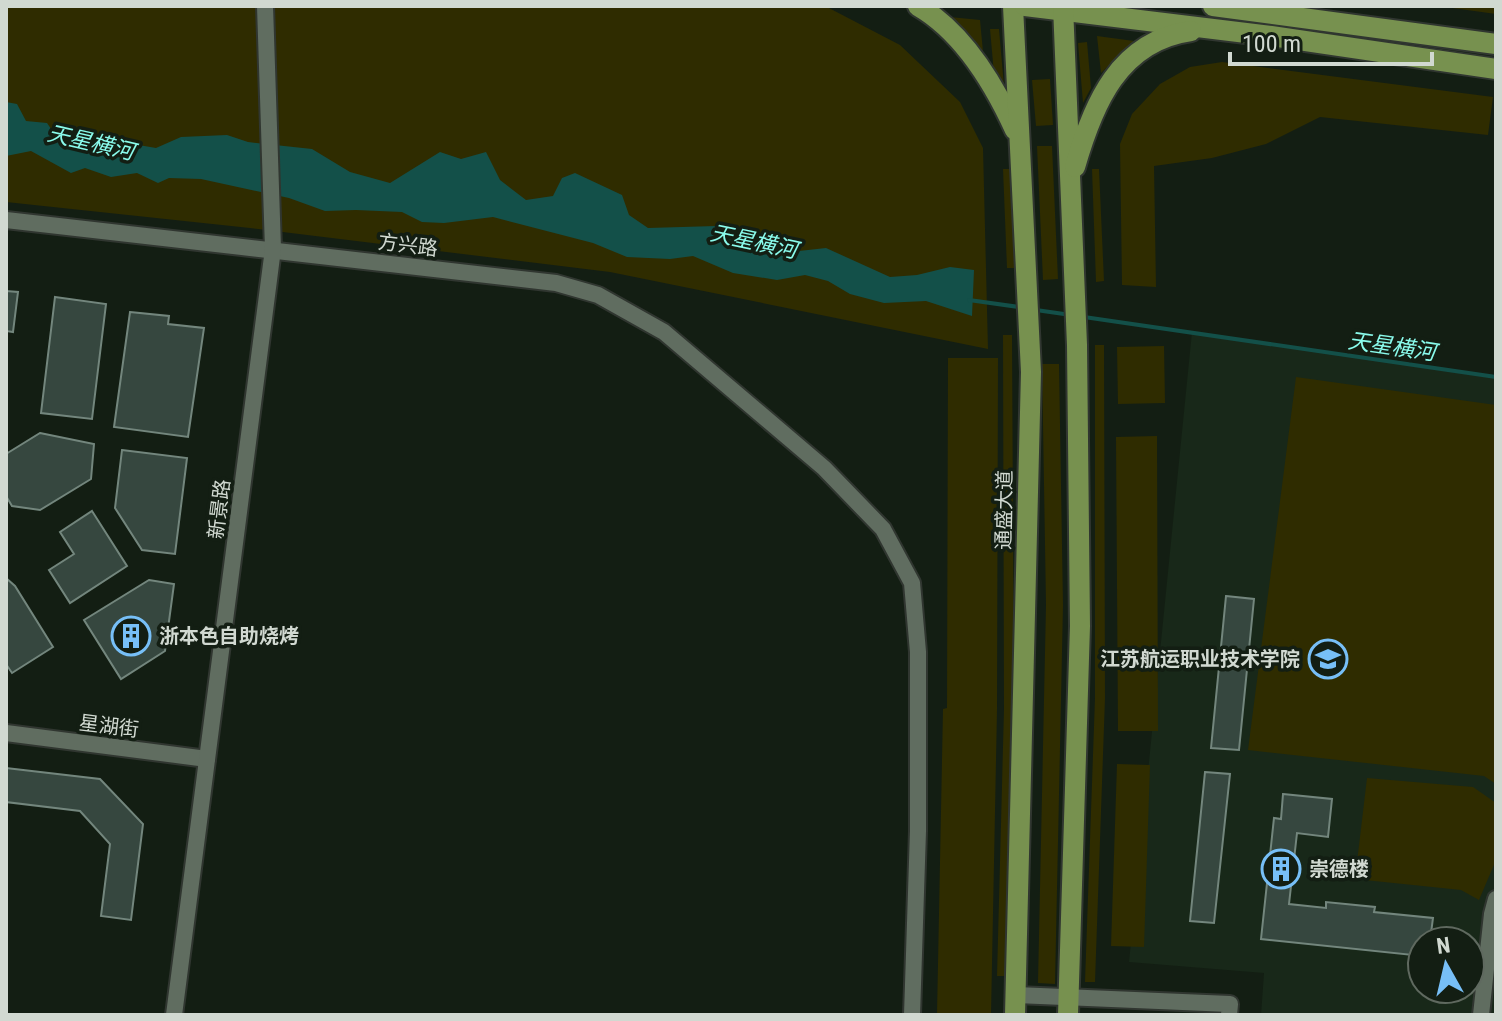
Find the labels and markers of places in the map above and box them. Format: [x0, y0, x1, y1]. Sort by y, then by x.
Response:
building icon: 浙本色自助烧烤 [110, 615, 152, 657]
place label: 浙本色自助烧烤 [159, 624, 299, 648]
school or university icon: 江苏航运职业技术学院 [1307, 638, 1349, 680]
place label: 江苏航运职业技术学院 [1100, 647, 1300, 671]
building icon: 崇德楼 [1260, 848, 1302, 890]
place label: 崇德楼 [1309, 857, 1369, 881]

